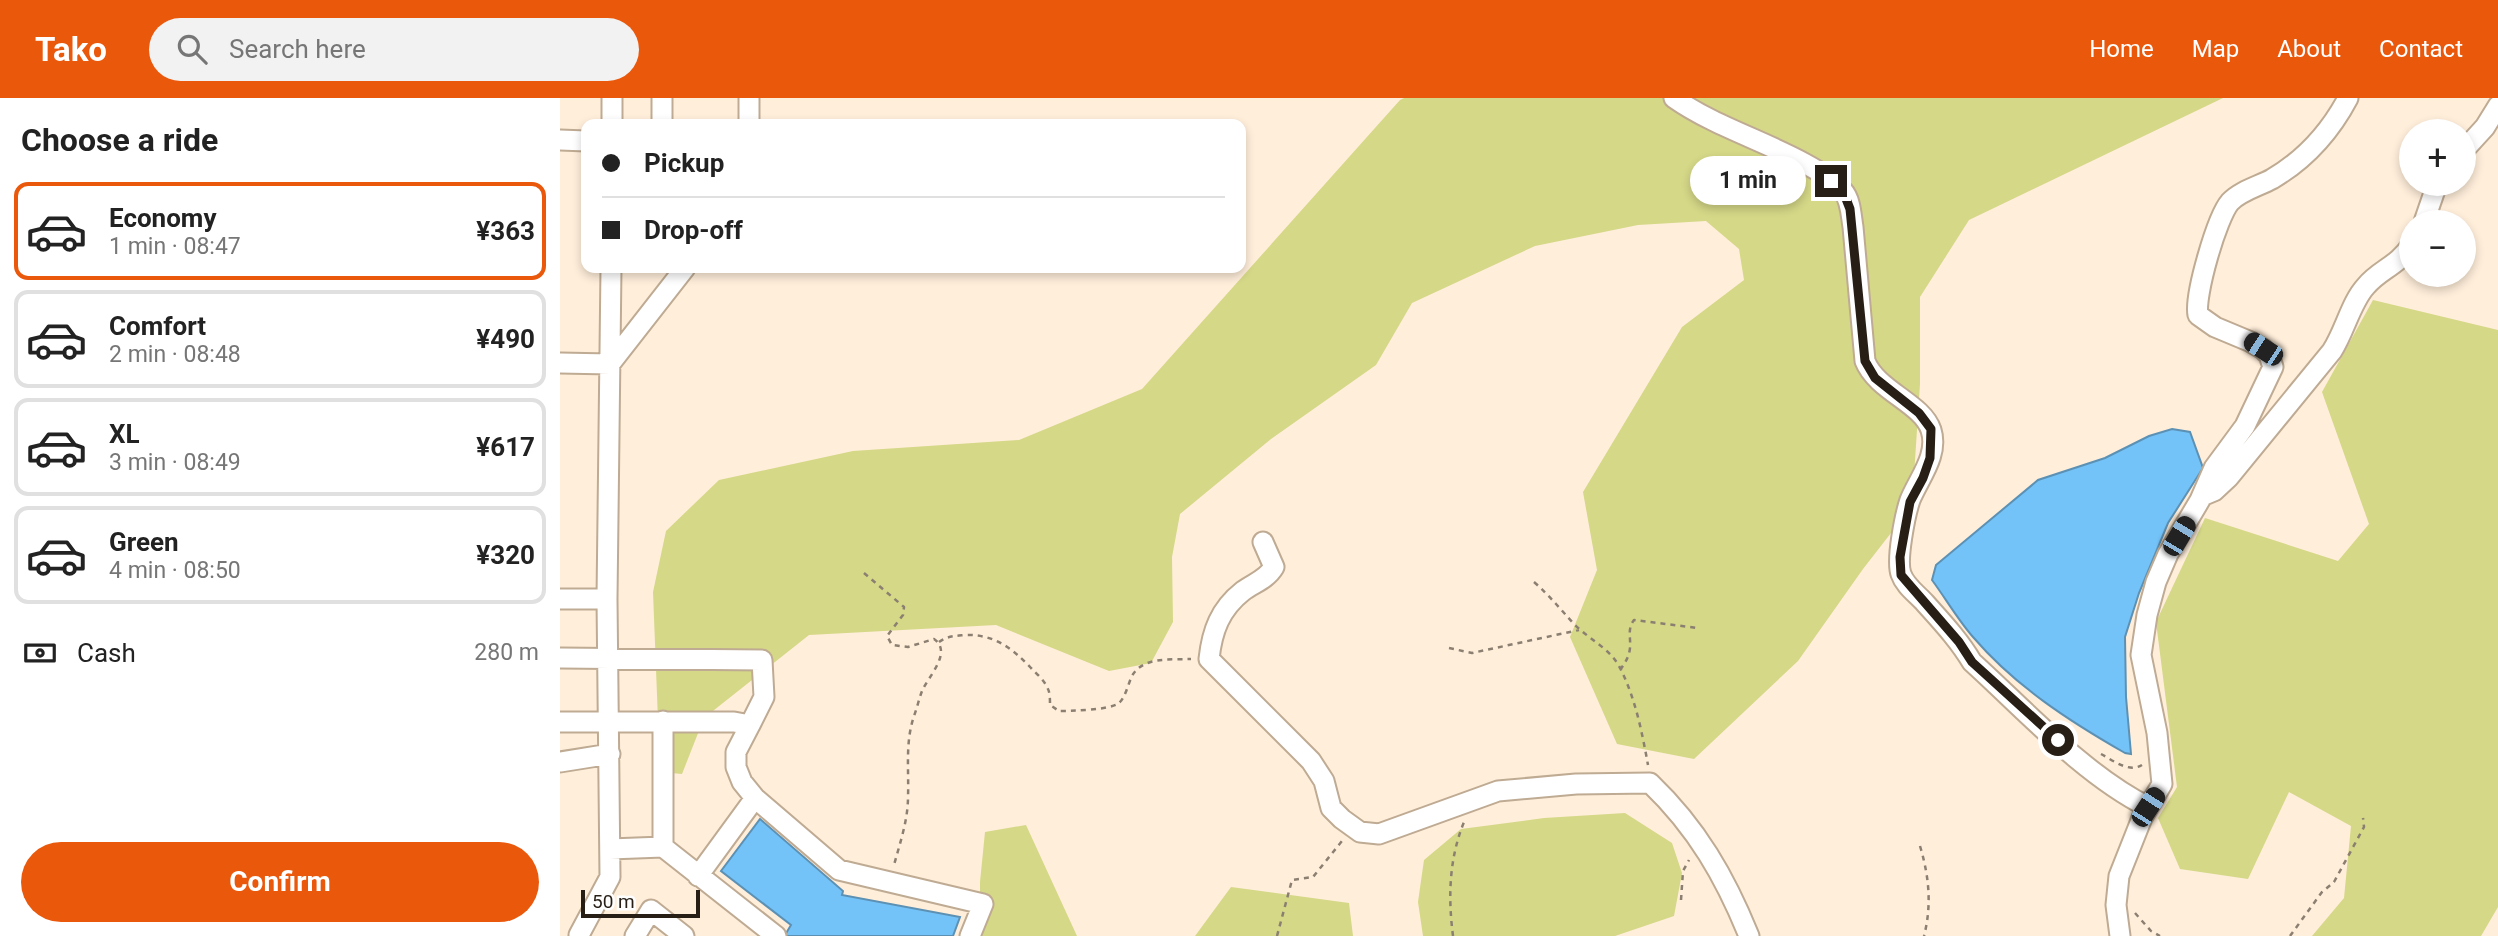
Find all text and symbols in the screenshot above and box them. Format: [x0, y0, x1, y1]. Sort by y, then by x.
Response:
search box [149, 18, 639, 81]
text: Tako [35, 30, 107, 69]
icon: search [173, 30, 211, 68]
text: Search here [229, 34, 366, 64]
text: Home [2089, 35, 2154, 63]
text: Map [2192, 35, 2239, 63]
text: About [2277, 35, 2341, 63]
text: Contact [2379, 35, 2463, 63]
map controls [2399, 119, 2476, 287]
button: + [2399, 119, 2476, 196]
text: Choose a ride [21, 121, 218, 159]
text: Pickup [644, 148, 724, 178]
callout: 1 min [1691, 156, 1806, 206]
route end [1815, 165, 1847, 197]
text: 1 min [1719, 167, 1777, 194]
icon: car [25, 200, 88, 263]
text: Economy [109, 203, 216, 233]
button: − [2399, 210, 2476, 287]
text: Drop-off [644, 215, 743, 245]
text: ¥363 [476, 216, 535, 246]
text: 1 min · 08:47 [109, 233, 241, 260]
icon: car [25, 308, 88, 371]
text: Comfort [109, 311, 206, 341]
text: ¥490 [476, 324, 535, 354]
car [2240, 329, 2287, 369]
text: 2 min · 08:48 [109, 341, 241, 368]
icon: car [25, 416, 88, 479]
text: XL [109, 419, 140, 449]
text: ¥617 [476, 432, 535, 462]
text: 3 min · 08:49 [109, 449, 241, 476]
car [2160, 513, 2199, 559]
icon: car [25, 524, 88, 587]
text: Green [109, 527, 179, 557]
text: ¥320 [476, 540, 535, 570]
text: 4 min · 08:50 [109, 557, 241, 584]
icon: cash [21, 634, 59, 672]
text: Cash [77, 638, 136, 668]
text: 280 m [474, 639, 539, 666]
route start [2042, 724, 2074, 756]
car [2128, 784, 2169, 830]
button: Confirm [21, 842, 539, 922]
scale bar [581, 887, 700, 919]
text: 50 m [592, 890, 635, 913]

